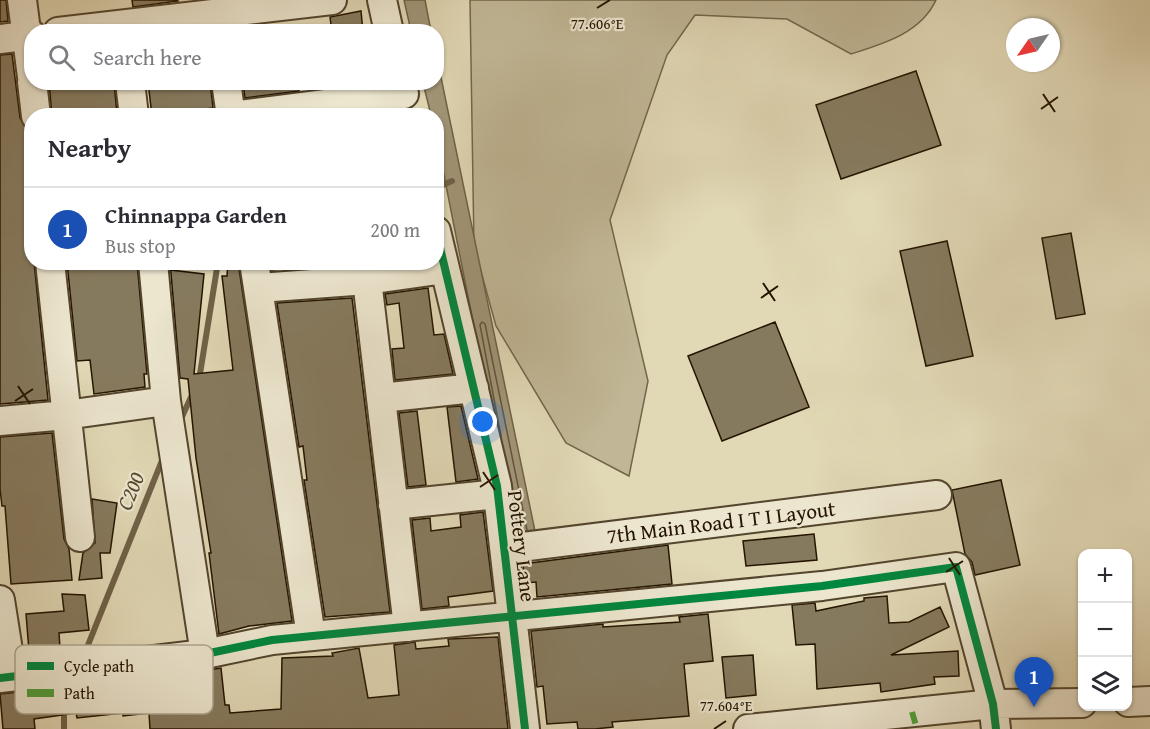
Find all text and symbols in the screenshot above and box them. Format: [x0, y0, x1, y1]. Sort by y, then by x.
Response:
text: 77.606°E [571, 13, 624, 34]
north arrow [1006, 18, 1060, 72]
search box [24, 24, 444, 90]
icon: search [45, 41, 78, 74]
text: Search here [93, 41, 202, 73]
text: Nearby [48, 128, 131, 167]
text: Chinnappa Garden [105, 199, 287, 231]
text: 1 [62, 215, 73, 244]
text: 200 m [370, 215, 420, 244]
text: Bus stop [105, 231, 176, 260]
your location [468, 407, 497, 436]
water label: C200 [108, 466, 152, 515]
street label: Pottery Lane [500, 488, 544, 604]
street label: 7th Main Road I T I Layout [605, 493, 838, 551]
map controls [1078, 549, 1132, 711]
button: + [1078, 549, 1132, 603]
button: − [1078, 603, 1132, 657]
legend [15, 645, 213, 714]
text: Cycle path [64, 654, 134, 678]
button: layers [1078, 657, 1132, 711]
pin: 1 [1014, 658, 1054, 707]
text: Path [64, 681, 95, 705]
text: 77.604°E [700, 695, 753, 716]

